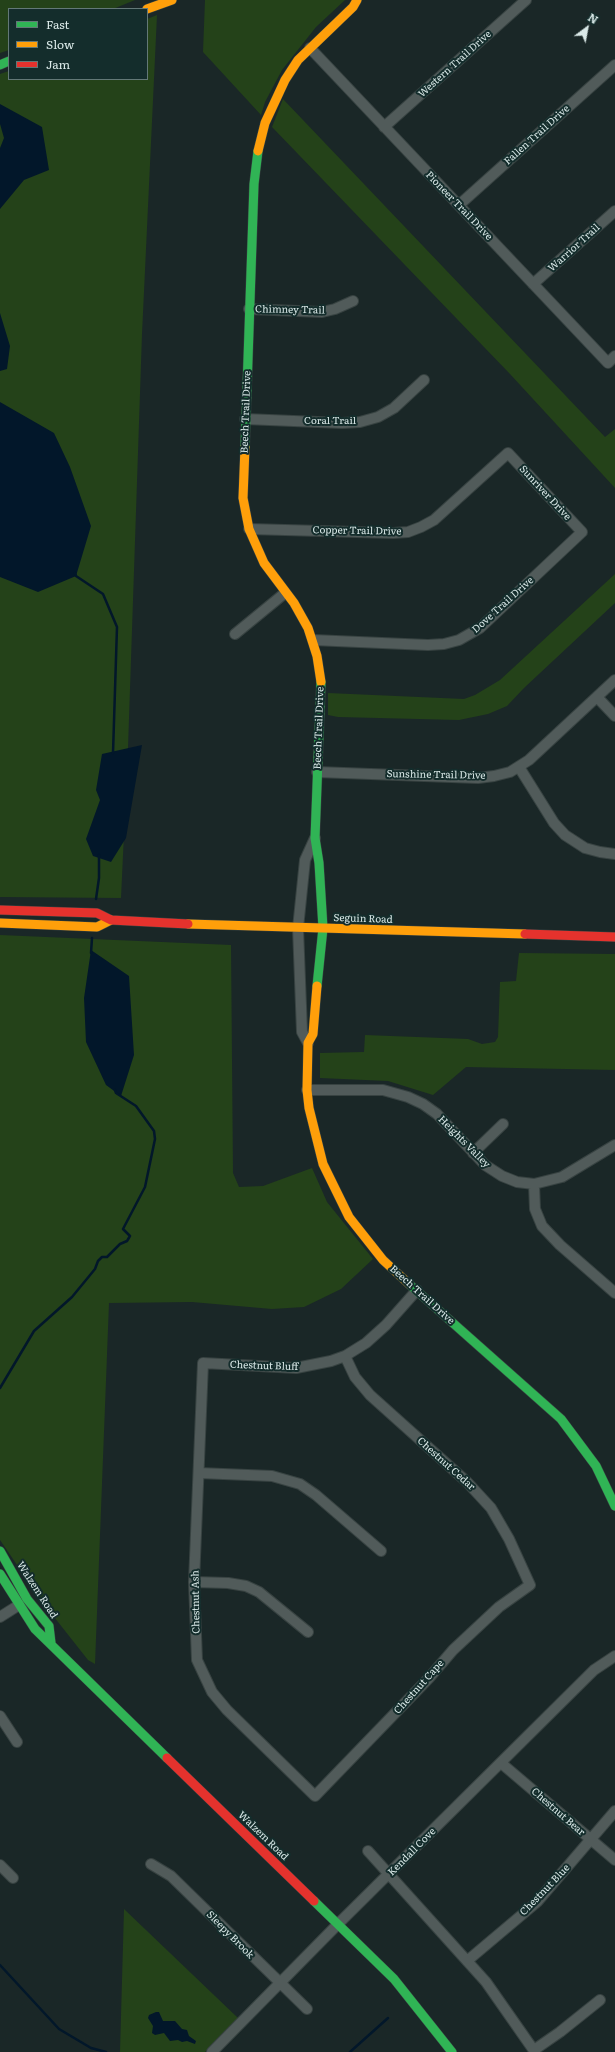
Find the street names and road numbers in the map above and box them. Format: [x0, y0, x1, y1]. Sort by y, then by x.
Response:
street label: Western Trail Drive [416, 28, 494, 100]
street label: Fallen Trail Drive [502, 103, 572, 167]
street label: Pioneer Trail Drive [423, 169, 495, 243]
street label: Warrior Trail [546, 222, 602, 274]
street label: Chimney Trail [255, 303, 325, 317]
street label: Beech Trail Drive [239, 370, 253, 454]
street label: Coral Trail [304, 415, 356, 427]
street label: Sunriver Drive [517, 463, 573, 523]
street label: Copper Trail Drive [312, 524, 402, 538]
street label: Dove Trail Drive [470, 574, 536, 636]
street label: Beech Trail Drive [312, 686, 326, 770]
street label: Sunshine Trail Drive [386, 768, 486, 782]
street label: Seguin Road [333, 912, 393, 926]
street label: Heights Valley [436, 1114, 492, 1170]
street label: Beech Trail Drive [387, 1263, 457, 1327]
street label: Chestnut Bluff [230, 1359, 298, 1373]
street label: Chestnut Cedar [415, 1435, 477, 1493]
street label: Walzem Road [14, 1559, 60, 1621]
street label: Chestnut Ash [189, 1570, 203, 1634]
street label: Chestnut Cape [392, 1657, 446, 1717]
street label: Chestnut Bear [529, 1785, 587, 1839]
street label: Walzem Road [235, 1809, 291, 1863]
street label: Kendall Cove [386, 1826, 438, 1878]
street label: Chestnut Blue [518, 1862, 572, 1918]
street label: Sleepy Brook [204, 1909, 256, 1961]

